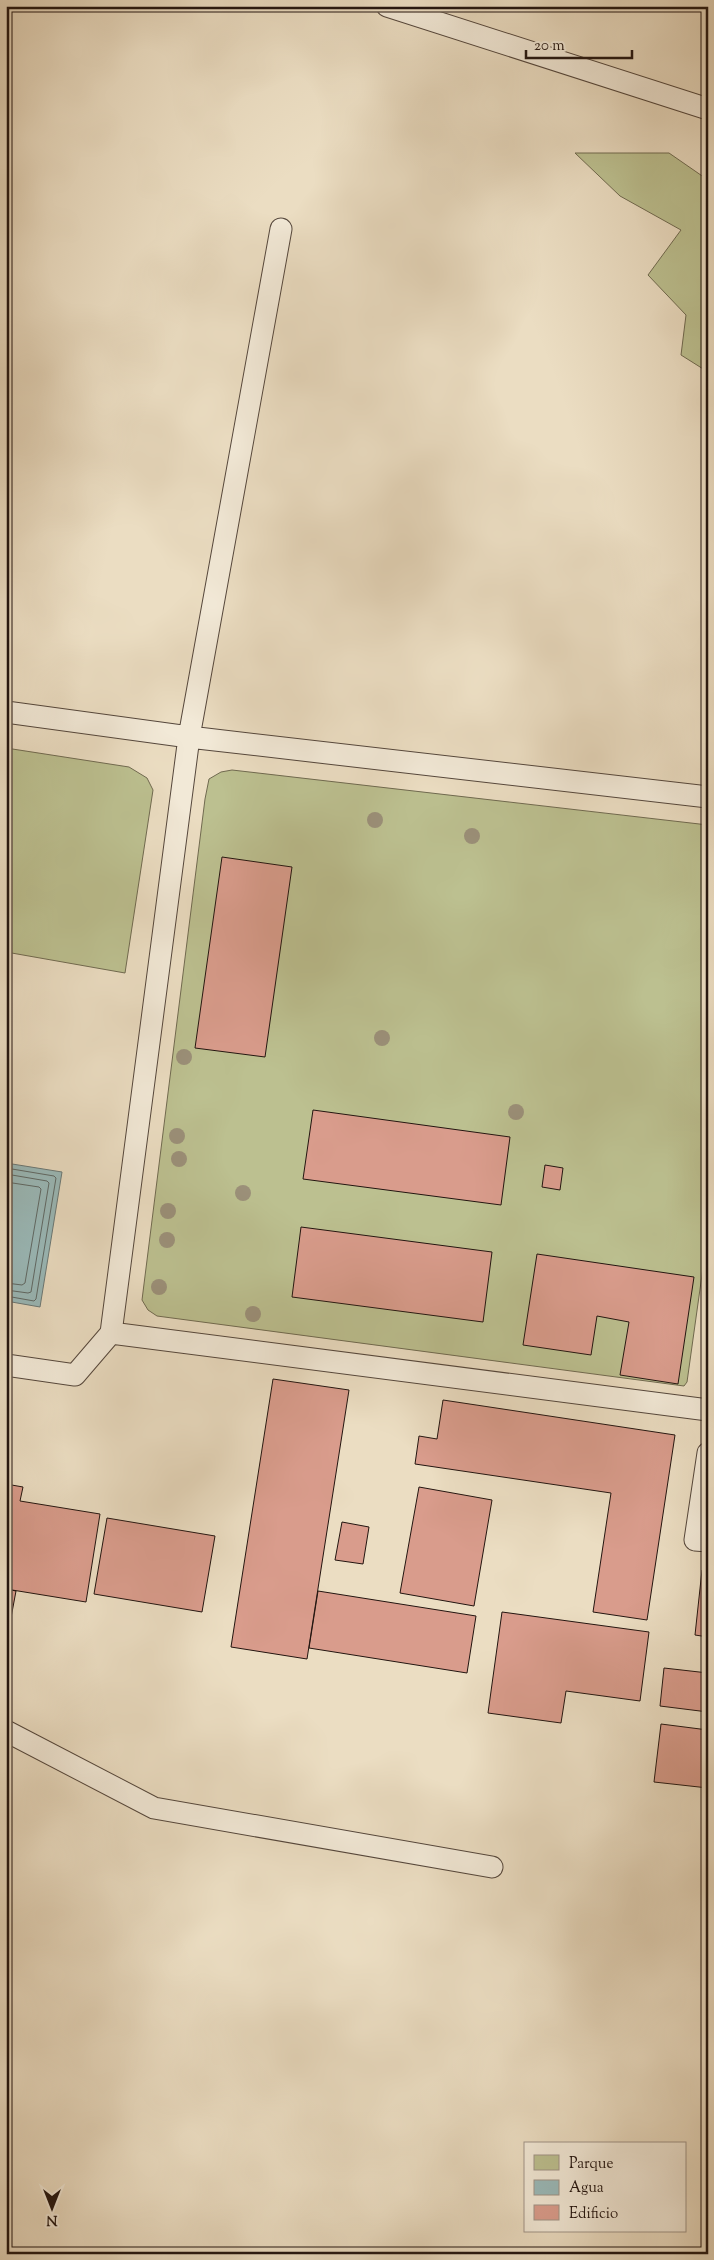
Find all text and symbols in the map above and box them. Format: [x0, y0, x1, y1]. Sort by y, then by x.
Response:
scale bar [526, 28, 633, 60]
text: 20 m [534, 36, 565, 57]
legend [524, 2142, 686, 2232]
text: Parque [569, 2154, 613, 2175]
text: Agua [569, 2178, 604, 2199]
north arrow [28, 2182, 78, 2232]
text: Edificio [569, 2204, 618, 2225]
text: N [46, 2209, 58, 2229]

